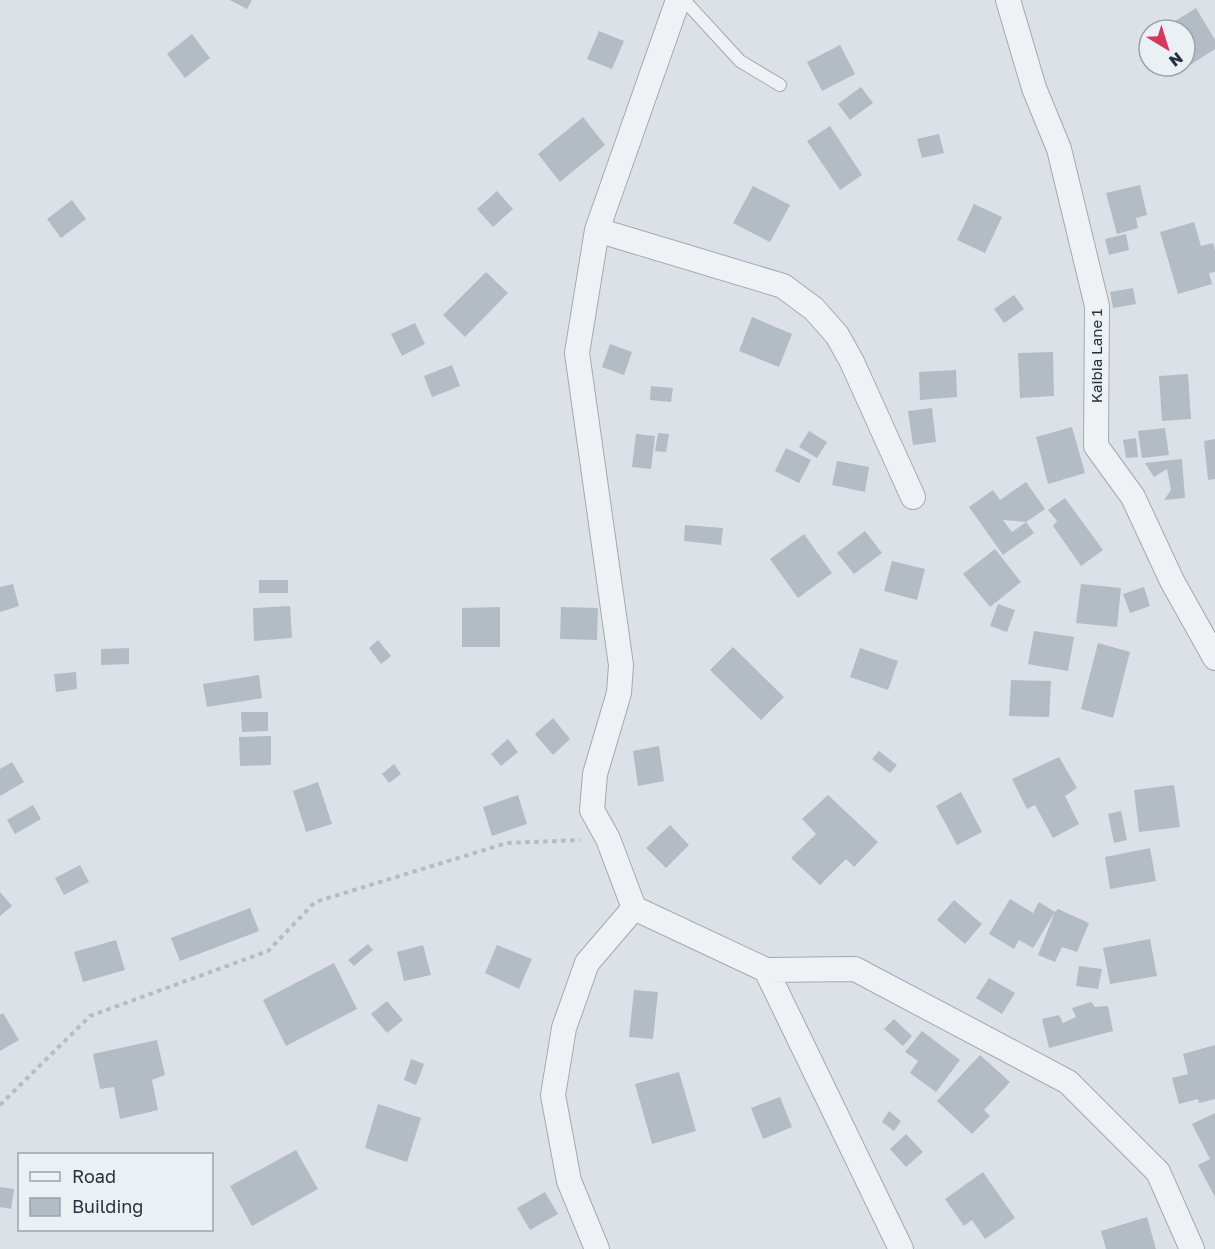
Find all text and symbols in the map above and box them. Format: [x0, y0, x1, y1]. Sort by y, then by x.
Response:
north arrow [1137, 18, 1197, 78]
text: N [1165, 48, 1187, 71]
street label: Kaibia Lane 1 [1087, 309, 1105, 403]
legend [18, 1153, 213, 1231]
text: Road [72, 1165, 116, 1187]
text: Building [72, 1195, 143, 1217]

